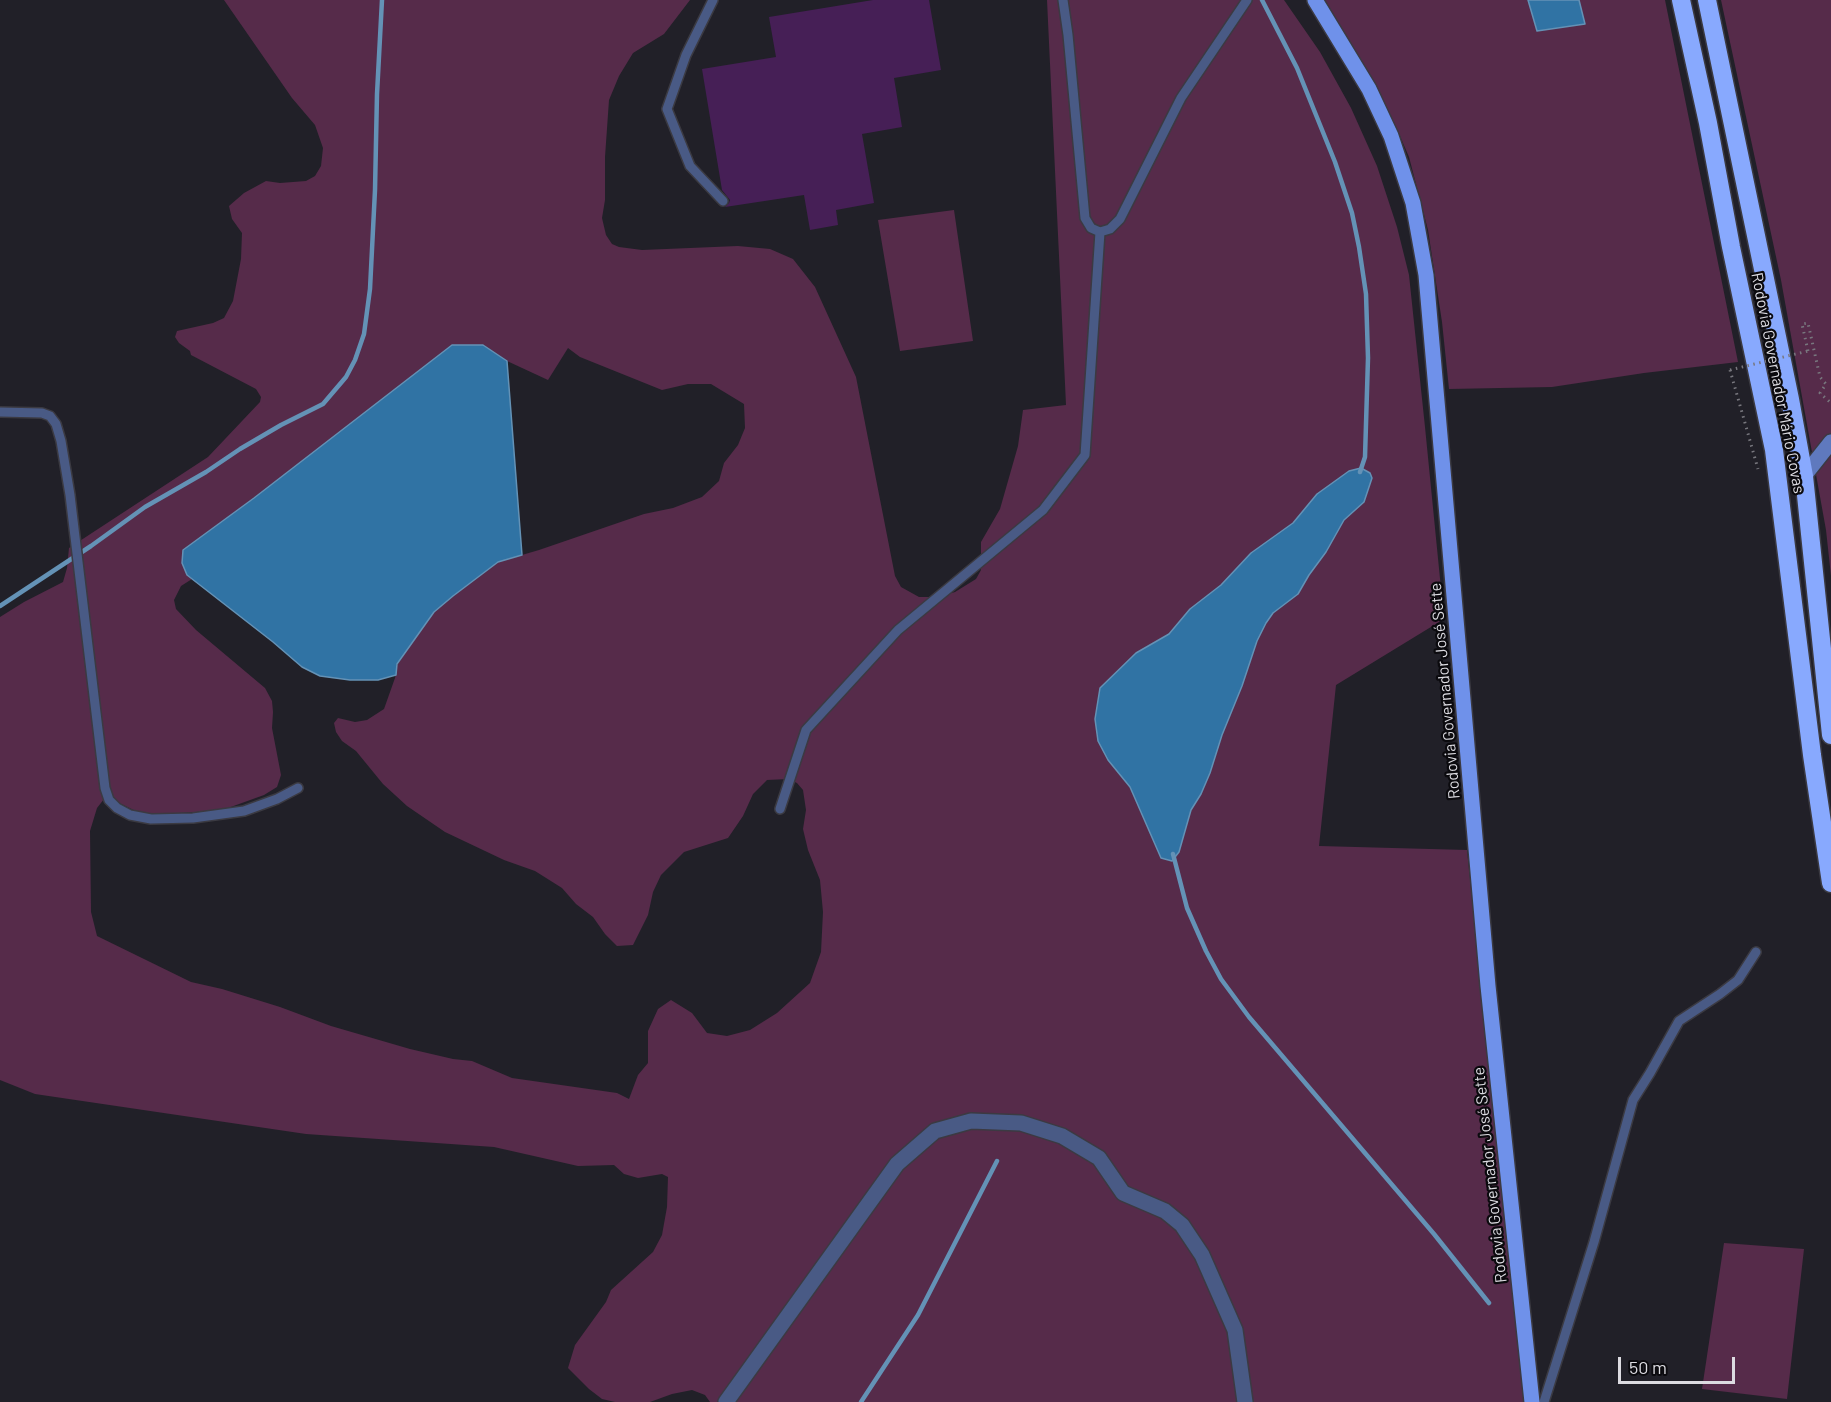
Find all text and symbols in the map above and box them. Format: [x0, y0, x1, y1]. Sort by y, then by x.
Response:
street label: Rodovia Governador Mário Covas [1747, 271, 1809, 495]
street label: Rodovia Governador José Sette [1426, 582, 1464, 800]
street label: Rodovia Governador José Sette [1469, 1066, 1511, 1284]
scale bar [1621, 1345, 1738, 1383]
text: 50 m [1629, 1356, 1667, 1378]

